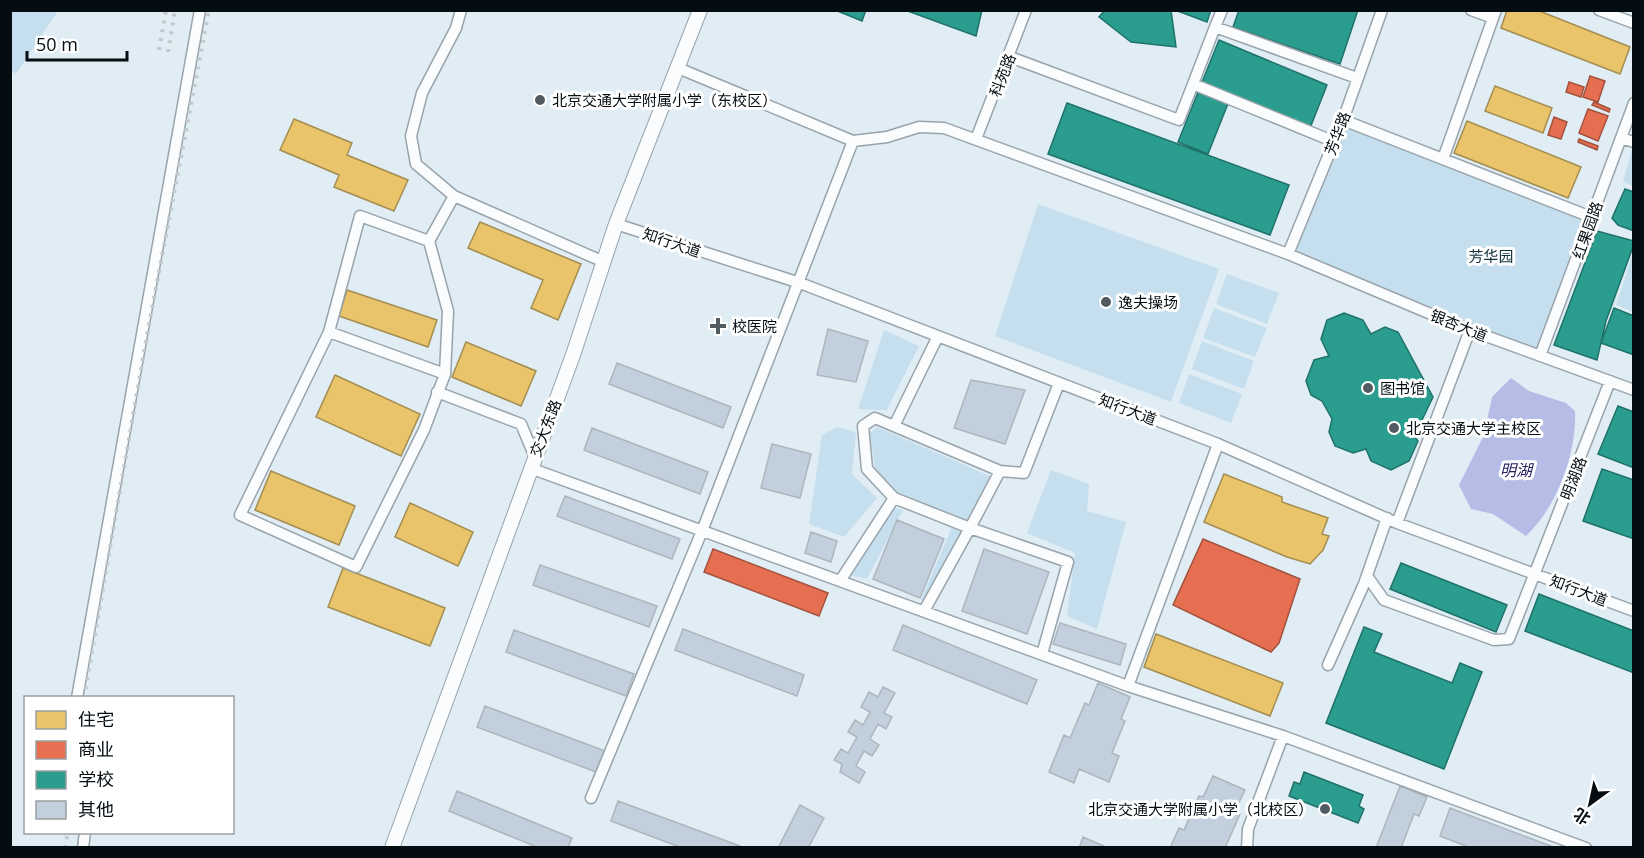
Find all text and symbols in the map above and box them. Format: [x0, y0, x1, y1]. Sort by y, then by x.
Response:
scale bar [27, 24, 128, 62]
text: 50 m [36, 32, 78, 56]
street label: 科苑路 [984, 50, 1020, 100]
place label: 北京交通大学附属小学（东校区） [552, 90, 777, 110]
marker: 北京交通大学附属小学（东校区） [533, 93, 547, 107]
street label: 芳华路 [1320, 108, 1354, 158]
street label: 红果园路 [1567, 198, 1607, 262]
street label: 知行大道 [640, 223, 704, 261]
park label: 芳华园 [1468, 246, 1514, 266]
place label: 逸夫操场 [1118, 292, 1178, 312]
marker: 逸夫操场 [1099, 295, 1113, 309]
street label: 银杏大道 [1427, 304, 1491, 346]
place label: 校医院 [732, 316, 777, 336]
marker: 校医院 [709, 317, 727, 335]
place label: 图书馆 [1380, 378, 1425, 398]
marker: 图书馆 [1361, 381, 1375, 395]
street label: 知行大道 [1096, 389, 1160, 429]
street label: 交大东路 [525, 396, 565, 460]
place label: 北京交通大学主校区 [1406, 418, 1541, 438]
marker: 北京交通大学主校区 [1387, 421, 1401, 435]
street label: 明湖路 [1556, 453, 1590, 503]
water label: 明湖 [1500, 459, 1535, 481]
street label: 知行大道 [1547, 570, 1611, 610]
legend [24, 696, 234, 834]
text: 住宅 [78, 707, 114, 731]
text: 商业 [78, 737, 114, 761]
text: 学校 [78, 767, 114, 791]
north arrow [1560, 774, 1620, 834]
text: 其他 [78, 797, 114, 821]
place label: 北京交通大学附属小学（北校区） [1088, 799, 1313, 819]
marker: 北京交通大学附属小学（北校区） [1318, 802, 1332, 816]
text: 北 [1569, 803, 1595, 830]

